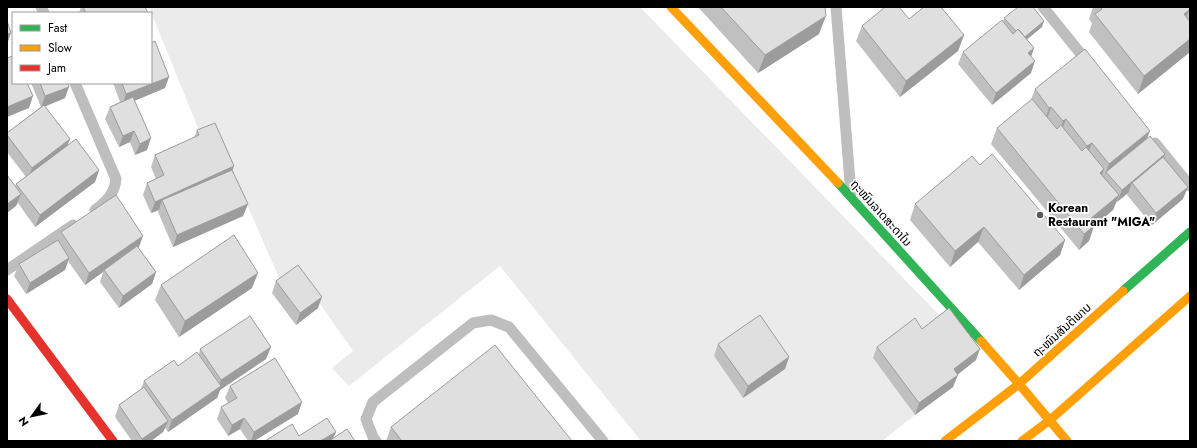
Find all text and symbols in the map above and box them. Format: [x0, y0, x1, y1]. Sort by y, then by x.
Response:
legend [12, 12, 152, 84]
text: Fast [48, 19, 67, 37]
text: Slow [48, 39, 73, 57]
text: Jam [46, 59, 66, 77]
street label: ຖະໜົນລາດສະດາໄນ [846, 175, 916, 251]
place label: Korean Restaurant "MIGA" [1048, 199, 1155, 231]
marker: Korean Restaurant "MIGA" [1035, 210, 1045, 220]
street label: ຖະໜົນສັນຕິພາບ [1029, 299, 1095, 361]
north arrow [12, 396, 52, 436]
text: N [15, 413, 33, 429]

